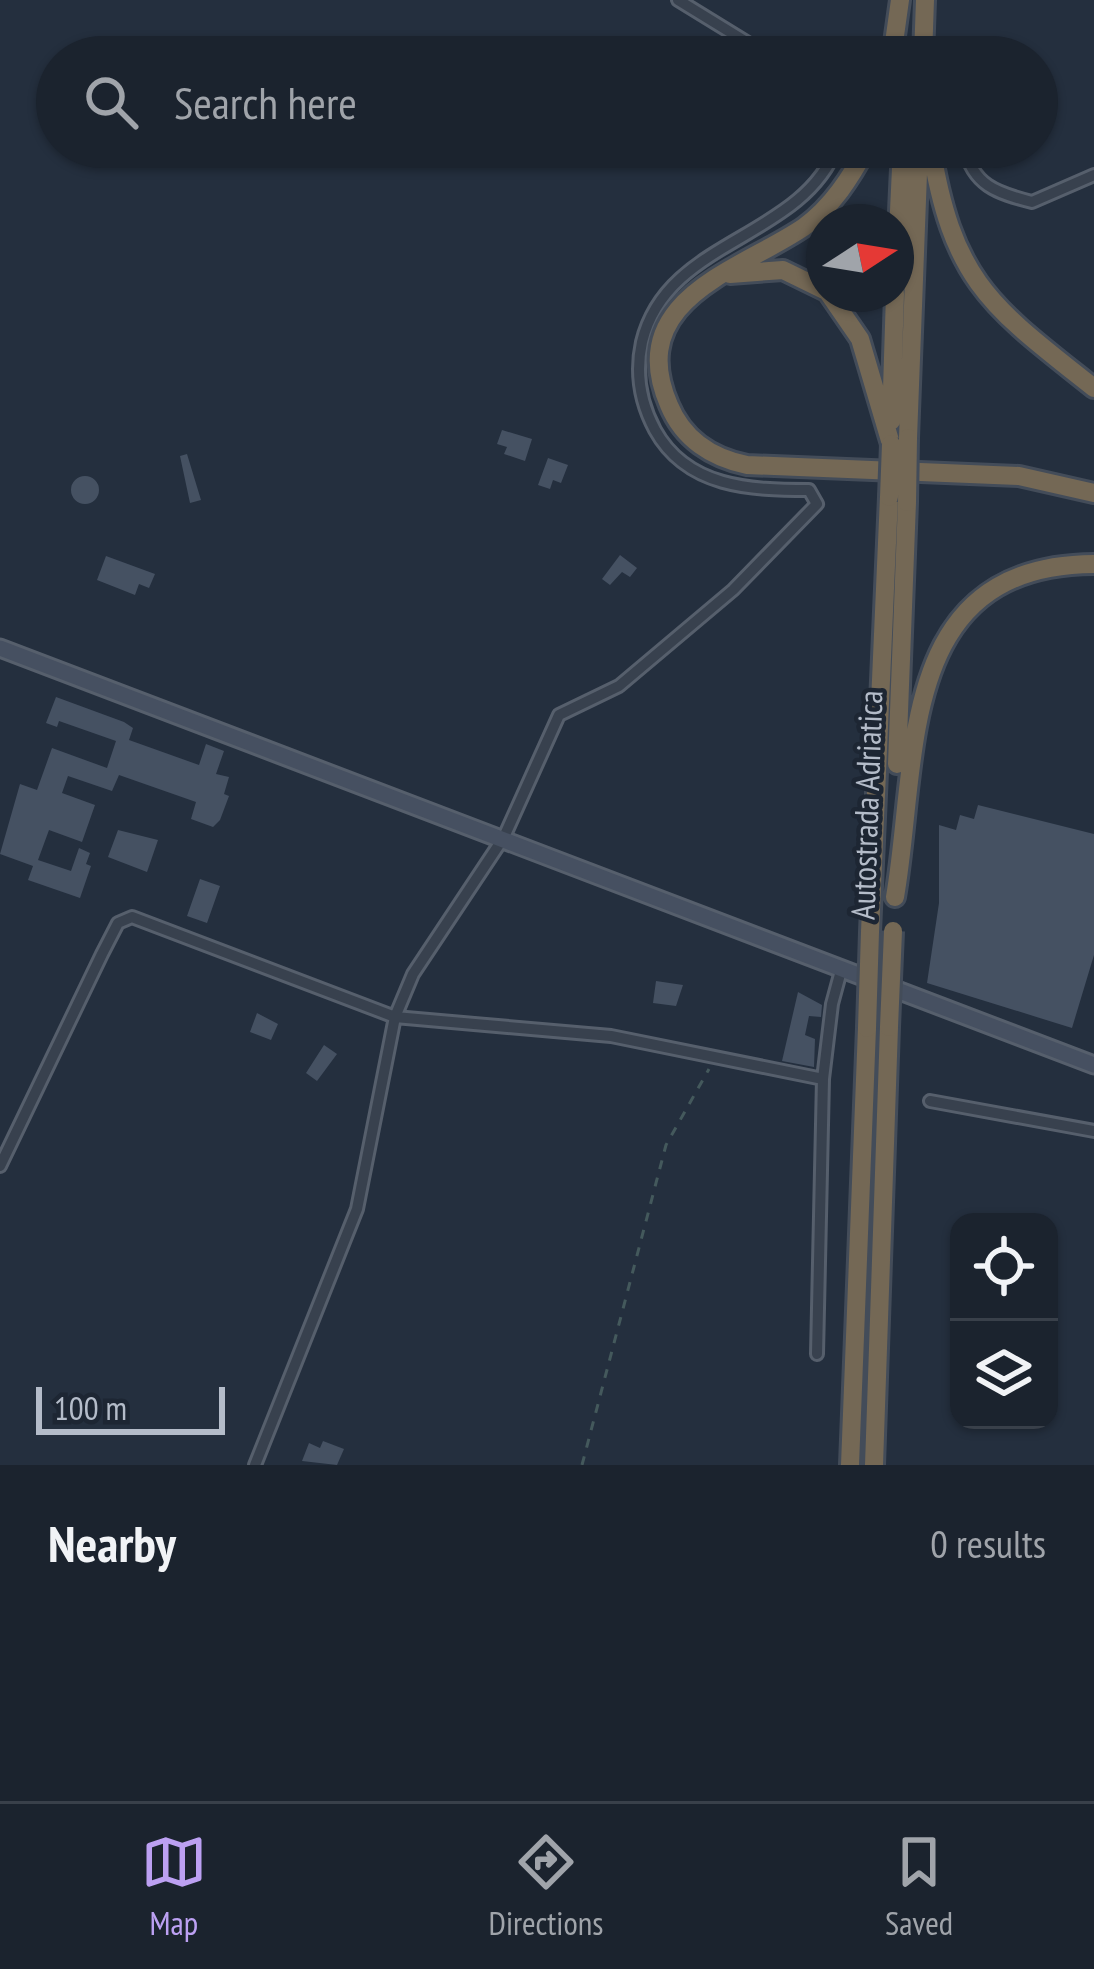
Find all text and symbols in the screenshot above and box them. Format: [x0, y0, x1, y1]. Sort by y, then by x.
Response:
search box [36, 36, 1058, 168]
icon: search [78, 69, 144, 135]
text: Search here [174, 73, 357, 131]
north arrow [806, 204, 914, 312]
street label: Autostrada Adriatica [841, 690, 891, 920]
map controls [950, 1213, 1058, 1429]
button: locate [950, 1213, 1058, 1321]
button: layers [950, 1321, 1058, 1429]
scale bar [36, 1381, 225, 1434]
text: 100 m [54, 1386, 127, 1429]
text: Nearby [48, 1510, 176, 1576]
text: 0 results [930, 1518, 1046, 1569]
tab: Map [141, 1829, 207, 1944]
tab: Directions [489, 1829, 603, 1944]
tab: Saved [885, 1829, 953, 1944]

